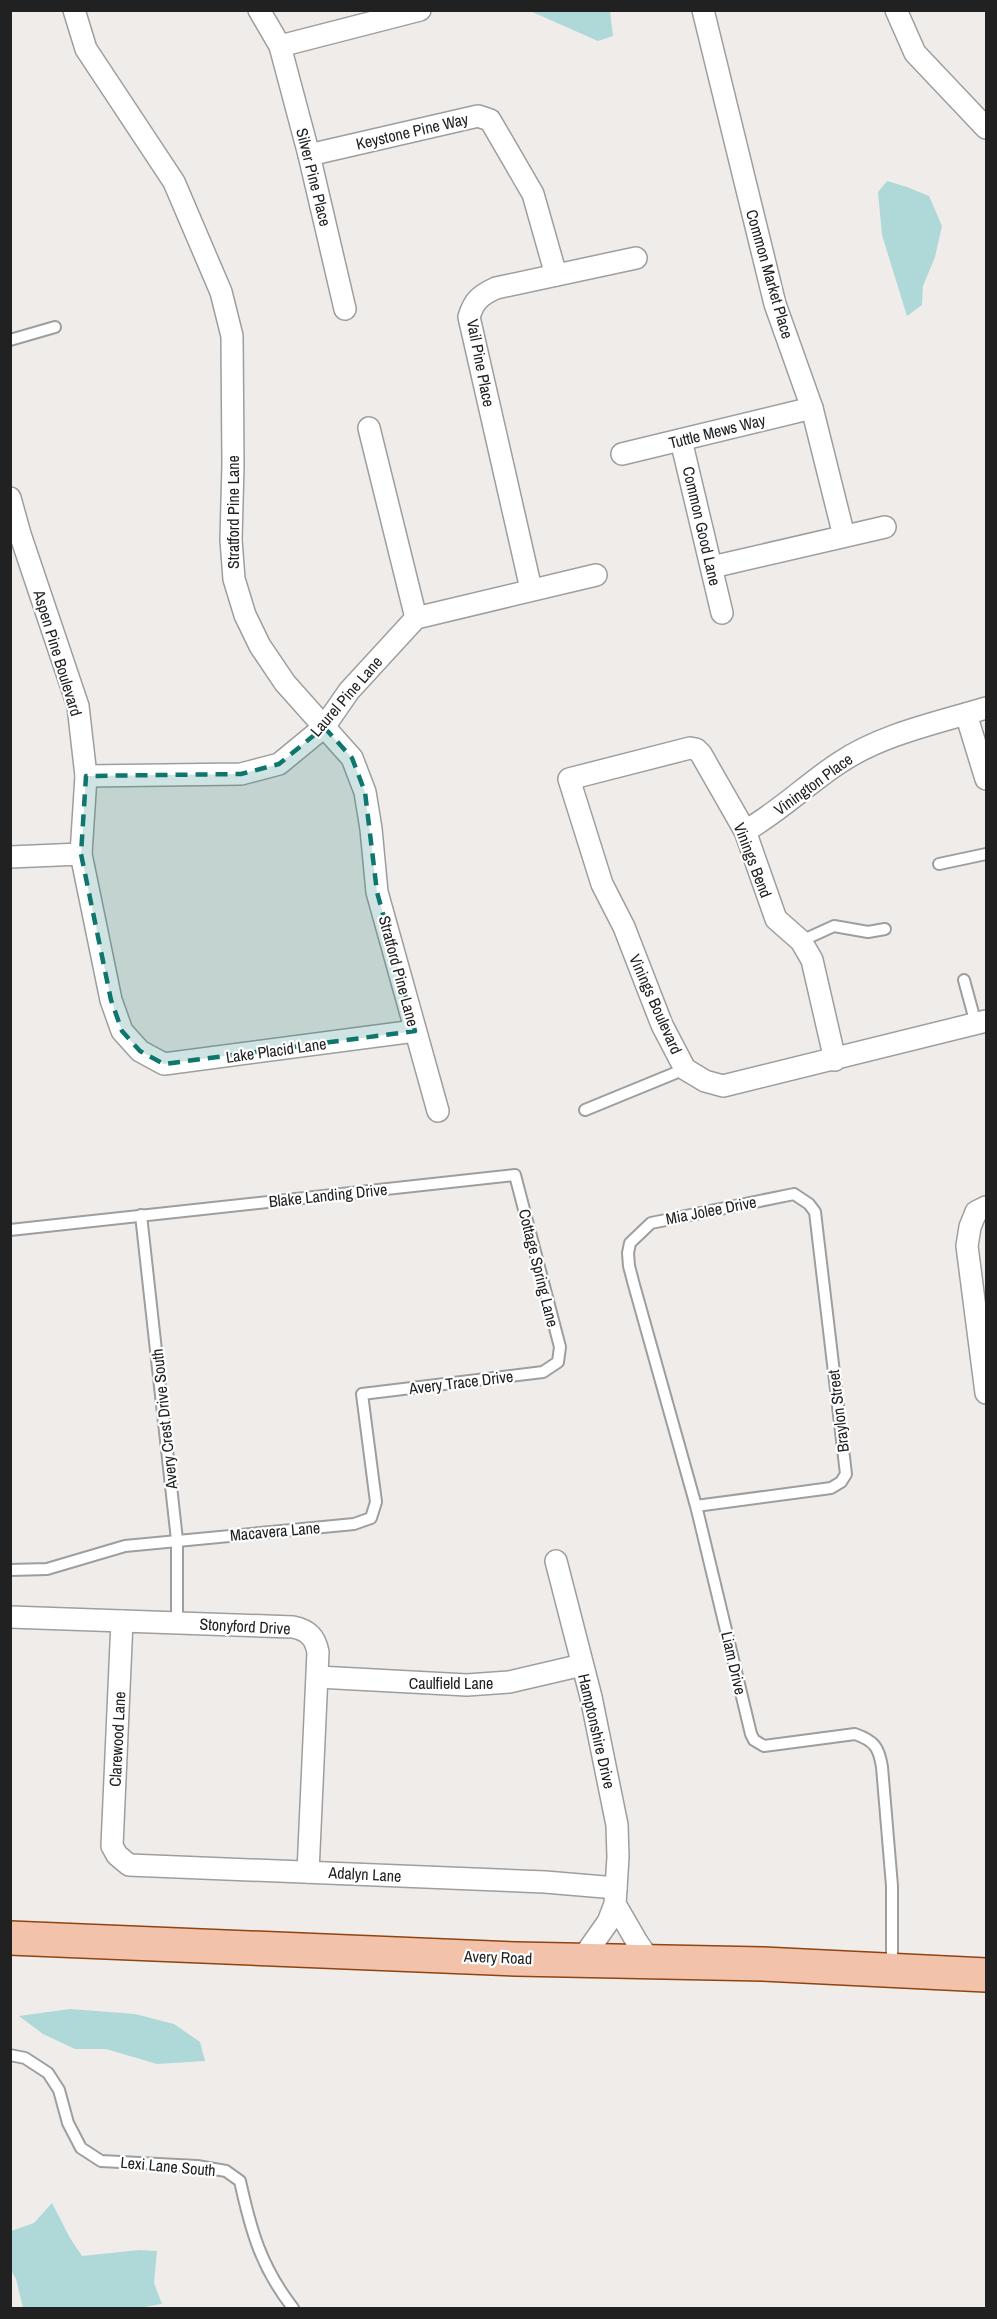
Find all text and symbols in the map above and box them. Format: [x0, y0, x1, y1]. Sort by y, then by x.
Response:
street label: Keystone Pine Way [354, 107, 471, 155]
street label: Silver Pine Place [291, 126, 337, 228]
street label: Common Market Place [741, 207, 799, 341]
street label: Vail Pine Place [462, 317, 500, 409]
street label: Tuttle Mews Way [666, 408, 768, 454]
street label: Stratford Pine Lane [222, 455, 244, 569]
street label: Common Good Lane [678, 464, 726, 588]
street label: Aspen Pine Boulevard [28, 586, 88, 719]
street label: Laurel Pine Lane [305, 651, 387, 741]
street label: Vinington Place [769, 748, 857, 820]
street label: Vinings Bend [729, 819, 777, 901]
street label: Stratford Pine Lane [374, 913, 424, 1029]
street label: Vinings Boulevard [624, 951, 688, 1057]
street label: Lake Placid Lane [224, 1032, 328, 1068]
street label: Blake Landing Drive [268, 1178, 388, 1212]
street label: Mia Jolee Drive [664, 1190, 758, 1230]
street label: Cottage Spring Lane [514, 1207, 564, 1329]
street label: Avery Crest Drive South [146, 1348, 182, 1491]
street label: Avery Trace Drive [407, 1365, 514, 1399]
street label: Braylon Street [822, 1368, 854, 1454]
street label: Macavera Lane [229, 1516, 321, 1546]
street label: Stonyford Drive [199, 1613, 291, 1639]
street label: Liam Drive [716, 1629, 752, 1697]
street label: Hamptonshire Drive [573, 1671, 621, 1791]
street label: Caulfield Lane [409, 1672, 493, 1694]
street label: Clarewood Lane [104, 1691, 130, 1787]
street label: Adalyn Lane [327, 1861, 402, 1887]
street label: Avery Road [462, 1945, 533, 1969]
street label: Lexi Lane South [119, 2151, 217, 2181]

